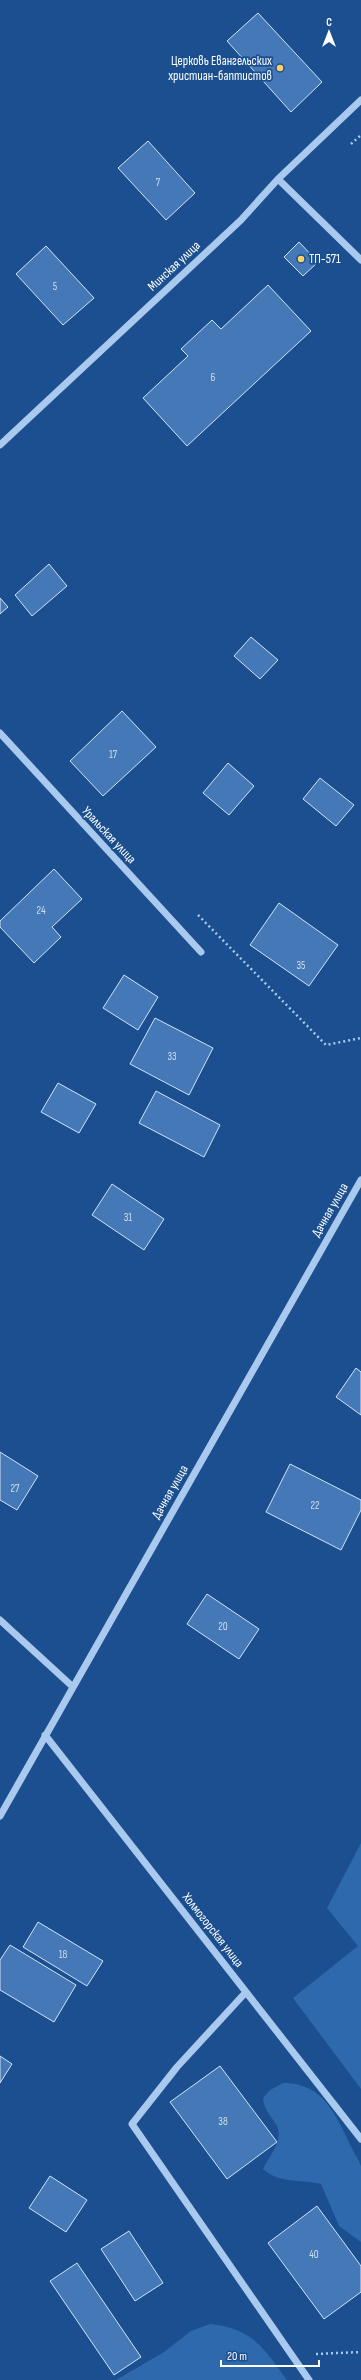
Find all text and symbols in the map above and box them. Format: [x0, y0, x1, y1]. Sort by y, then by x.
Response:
north arrow [309, 12, 349, 52]
text: С [326, 16, 332, 29]
place label: Церковь Евангельских христиан-баптистов [168, 53, 272, 84]
marker: Церковь Евангельских христиан-баптистов [275, 63, 285, 73]
house number: 7 [156, 176, 161, 189]
street label: Минская улица [144, 238, 204, 294]
place label: ТП-571 [309, 251, 341, 267]
marker: ТП-571 [296, 254, 306, 264]
house number: 5 [53, 280, 57, 293]
house number: 6 [211, 371, 216, 384]
house number: 17 [109, 748, 118, 761]
street label: Уральская улица [78, 803, 140, 867]
house number: 24 [36, 904, 46, 917]
house number: 35 [296, 959, 306, 972]
house number: 33 [167, 1050, 177, 1063]
street label: Дачная улица [308, 1180, 352, 1240]
house number: 31 [124, 1211, 132, 1224]
street label: Дачная улица [148, 1462, 192, 1522]
house number: 27 [11, 1482, 20, 1495]
house number: 22 [310, 1499, 320, 1512]
house number: 20 [218, 1620, 228, 1633]
street label: Холмогорская улица [178, 1889, 247, 1970]
house number: 18 [59, 1948, 68, 1961]
house number: 38 [218, 2115, 228, 2128]
house number: 40 [309, 2248, 319, 2261]
scale bar [221, 2342, 319, 2368]
text: 20 m [227, 2349, 247, 2364]

